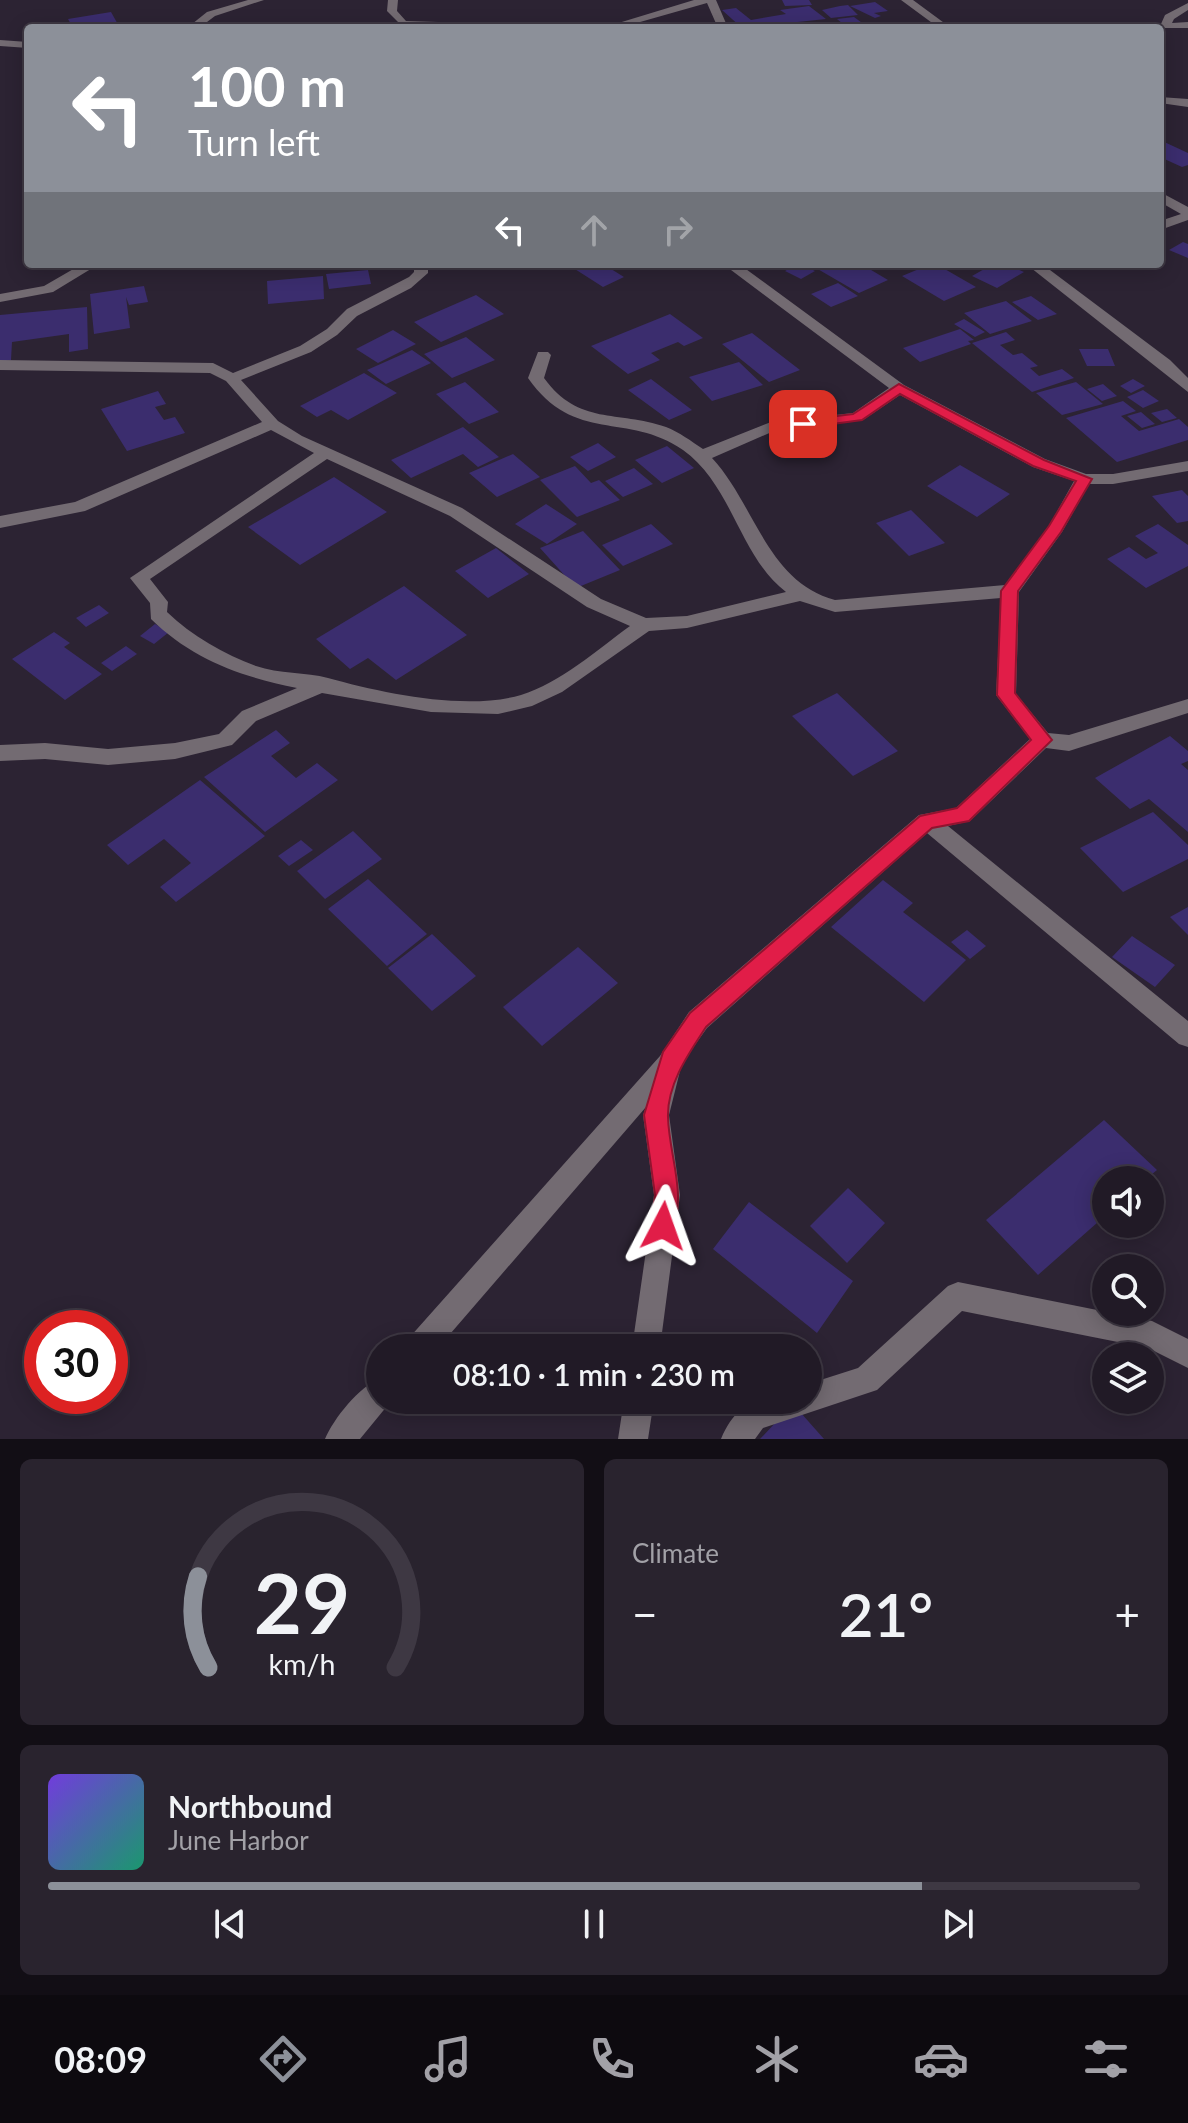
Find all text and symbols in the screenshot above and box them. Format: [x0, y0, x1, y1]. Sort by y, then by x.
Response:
text: 100 m [188, 52, 346, 119]
icon: left [56, 56, 160, 160]
text: Turn left [188, 120, 320, 164]
icon: left [488, 208, 532, 252]
icon: ahead [572, 208, 616, 252]
icon: right [656, 208, 700, 252]
pin [769, 390, 837, 458]
icon: arrive [781, 402, 825, 446]
map controls [1092, 1166, 1164, 1414]
button: sound [1092, 1166, 1164, 1238]
position arrow [621, 1184, 705, 1268]
button: search [1092, 1254, 1164, 1326]
speed limit sign: 30 [24, 1310, 128, 1414]
button: layers [1092, 1342, 1164, 1414]
text: 08:10 · 1 min · 230 m [453, 1356, 735, 1392]
text: Climate [632, 1537, 719, 1569]
text: 29 [254, 1552, 350, 1652]
text: 21° [839, 1578, 933, 1650]
text: − [632, 1588, 658, 1640]
text: + [1114, 1588, 1140, 1640]
text: km/h [269, 1647, 335, 1681]
text: Northbound [168, 1788, 332, 1824]
text: June Harbor [168, 1824, 309, 1856]
icon: previous [208, 1902, 252, 1946]
icon: pause [572, 1902, 616, 1946]
icon: next [936, 1902, 980, 1946]
icon: directions [255, 2031, 311, 2087]
icon: music [420, 2031, 476, 2087]
icon: phone [584, 2031, 640, 2087]
icon: climate [749, 2031, 805, 2087]
icon: car [913, 2031, 969, 2087]
icon: filters [1078, 2031, 1134, 2087]
text: 08:09 [54, 2037, 147, 2081]

